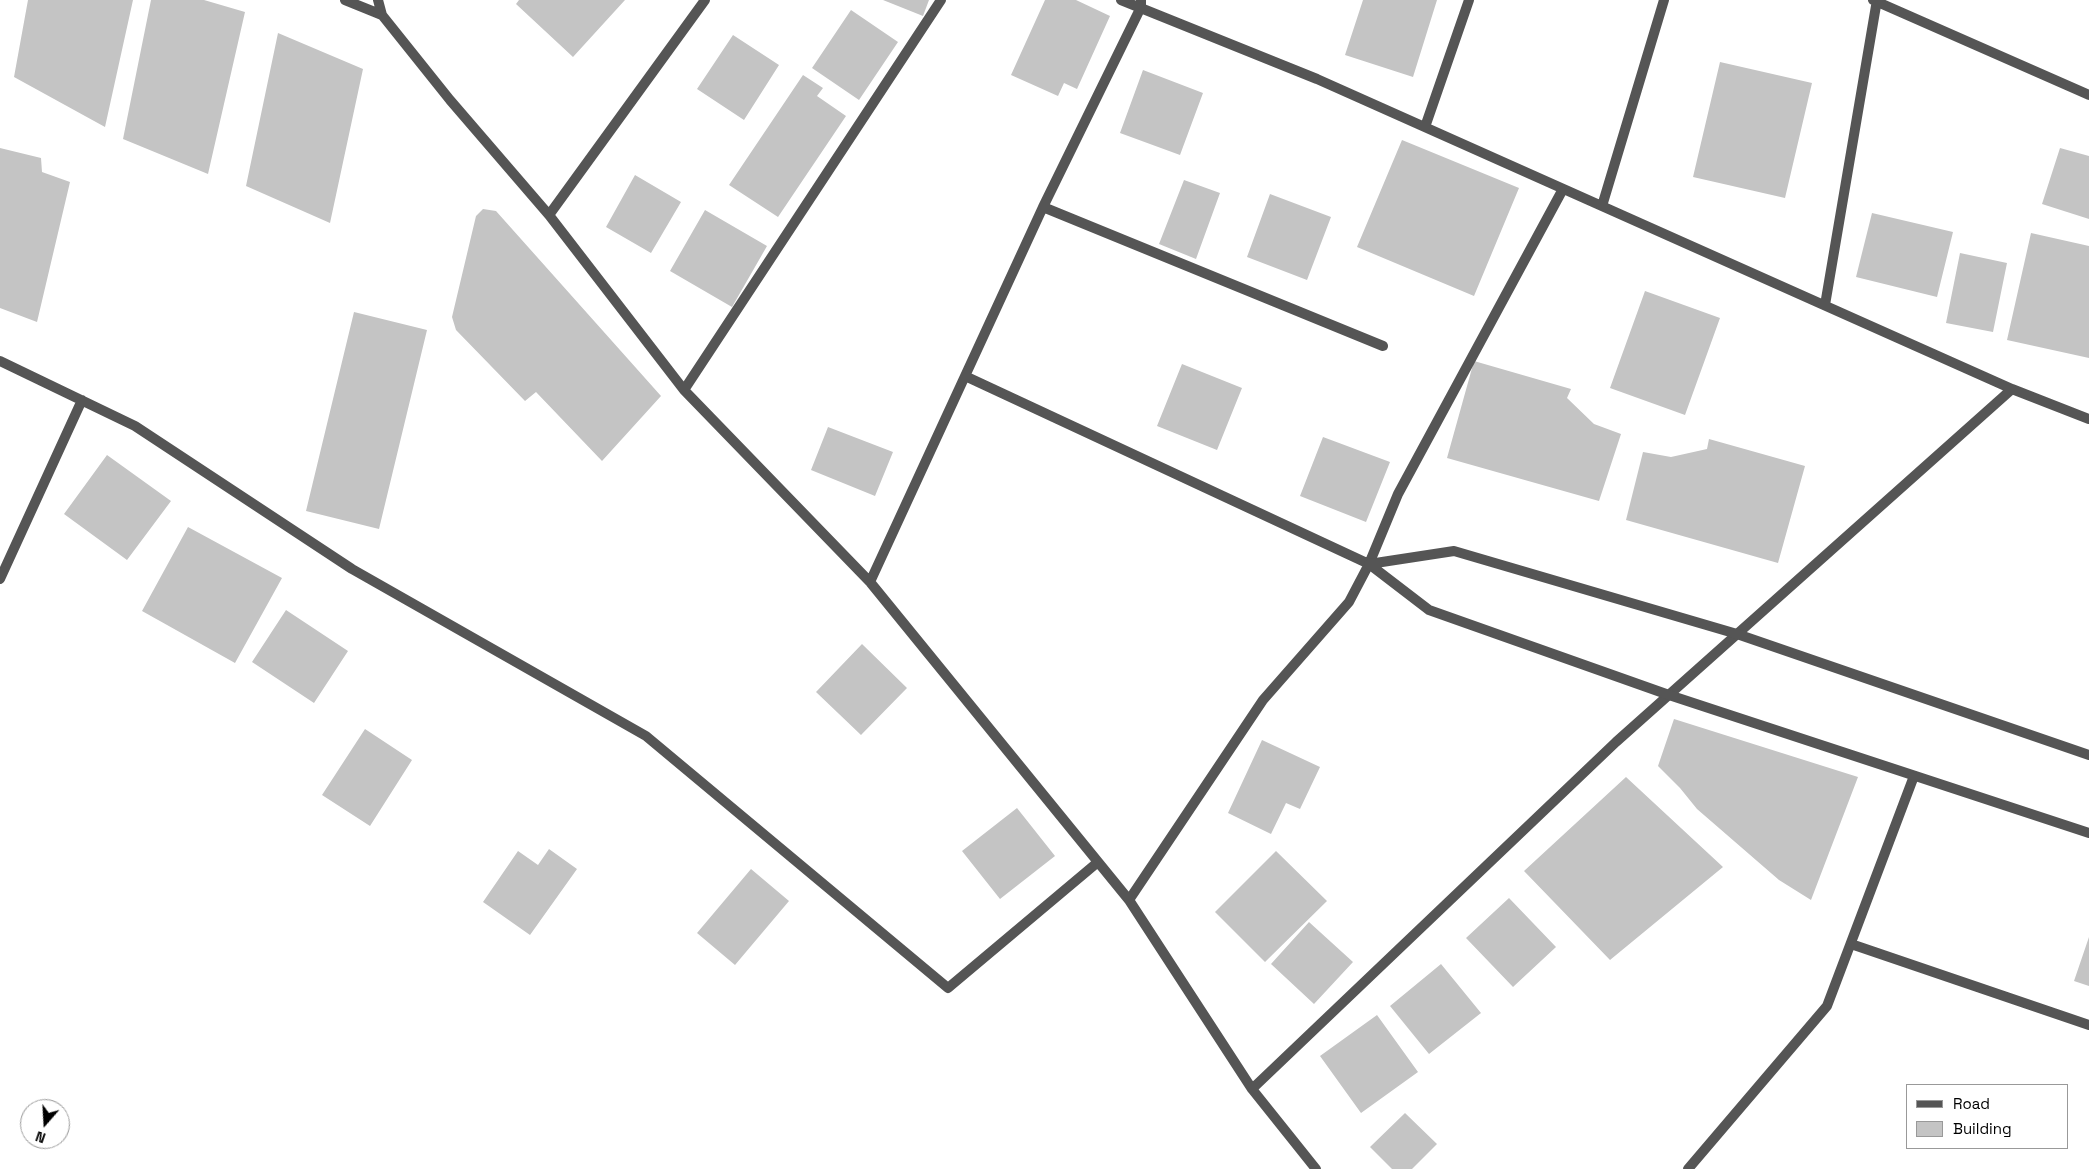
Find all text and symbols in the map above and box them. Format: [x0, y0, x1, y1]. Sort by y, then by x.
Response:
legend [1906, 1084, 2069, 1149]
text: Road [1953, 1094, 1990, 1113]
north arrow [20, 1099, 70, 1149]
text: Building [1953, 1119, 2012, 1138]
text: N [33, 1127, 48, 1147]

